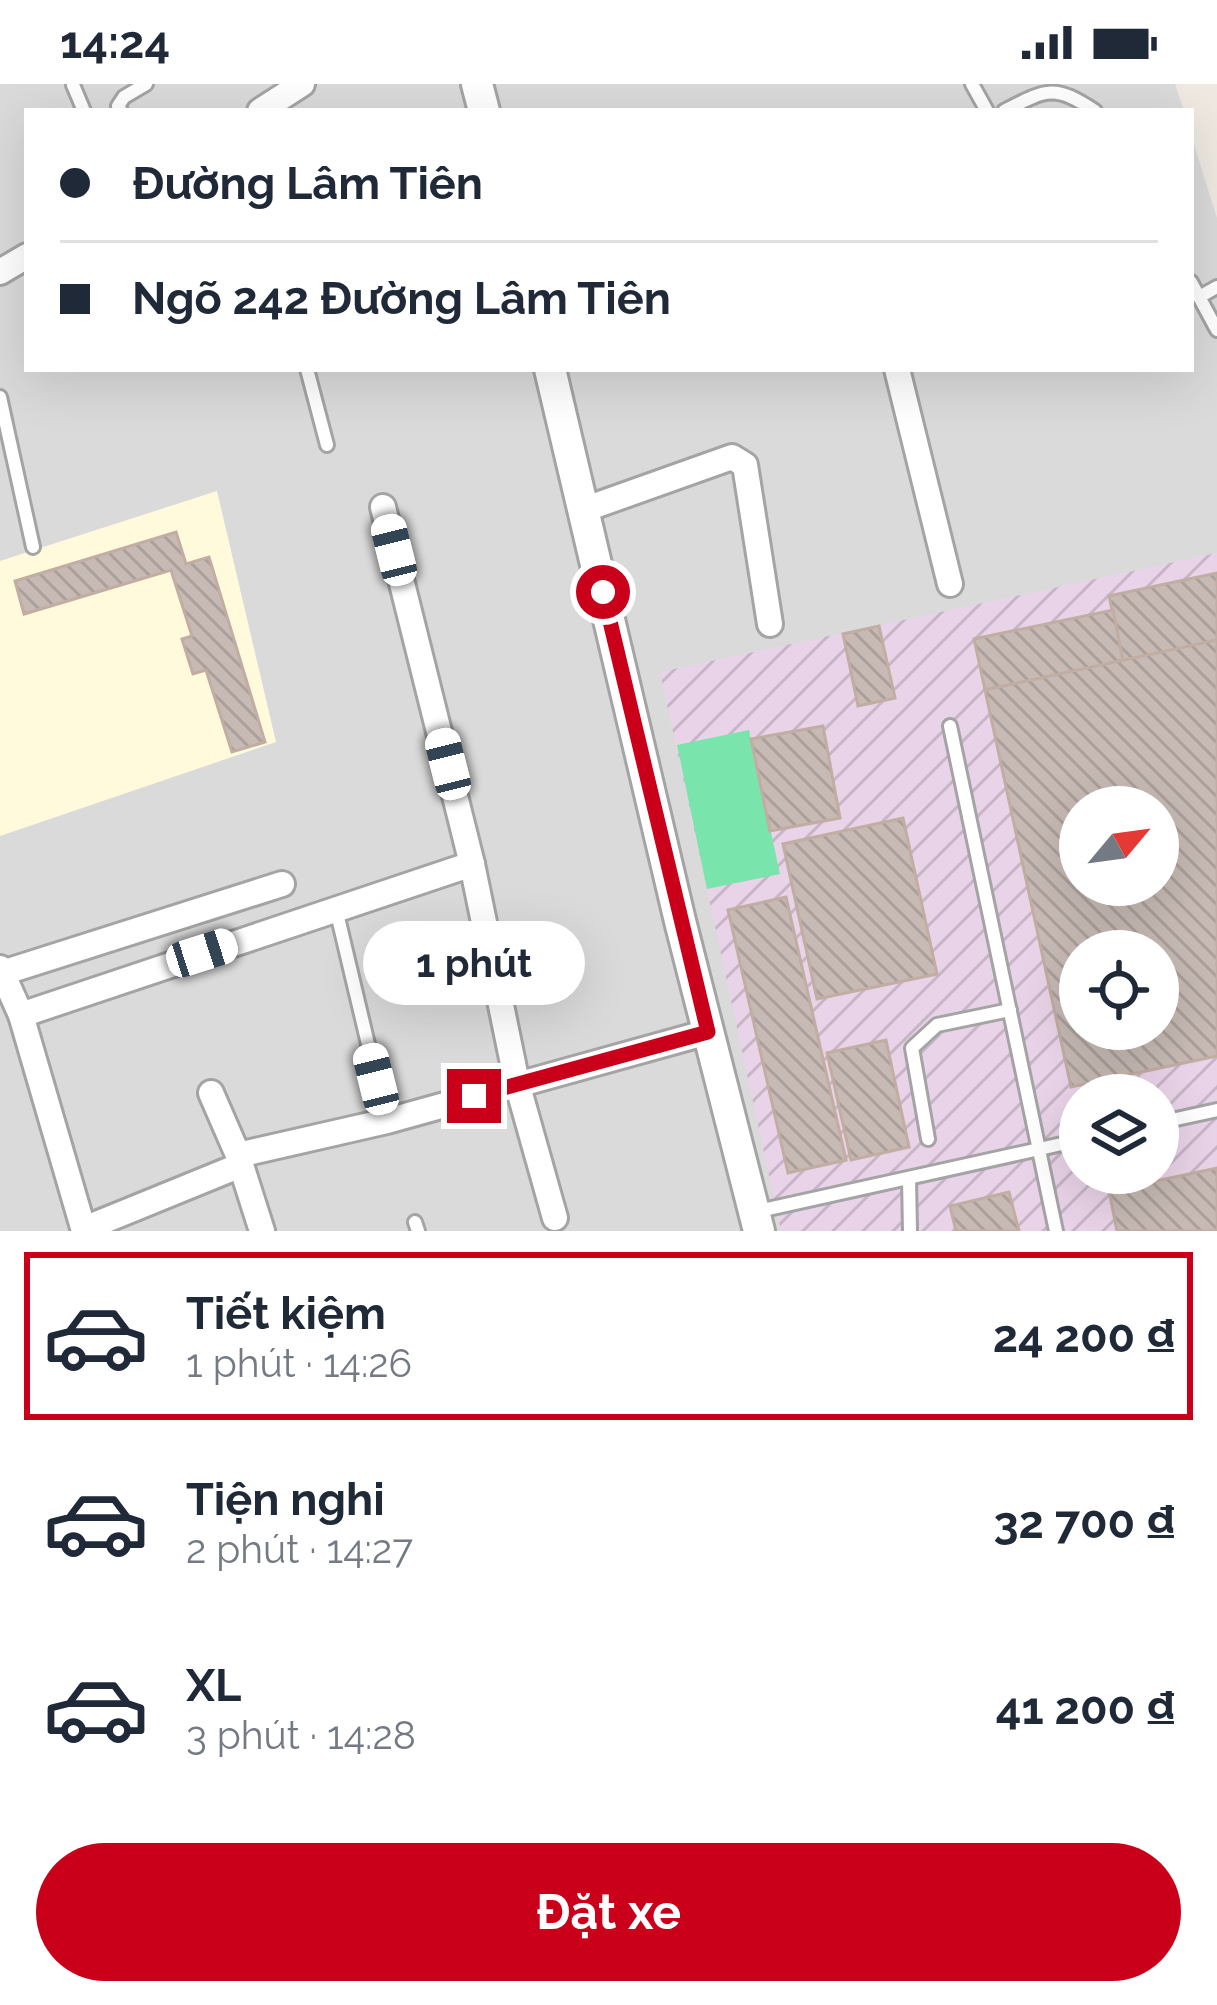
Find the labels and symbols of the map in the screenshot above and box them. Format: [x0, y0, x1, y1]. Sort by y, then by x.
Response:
car [368, 511, 420, 589]
route start [576, 565, 630, 619]
car [422, 725, 474, 803]
north arrow [1059, 786, 1179, 906]
callout: 1 phút [363, 922, 585, 1006]
car [162, 925, 242, 981]
car [350, 1040, 402, 1118]
route end [447, 1069, 501, 1123]

